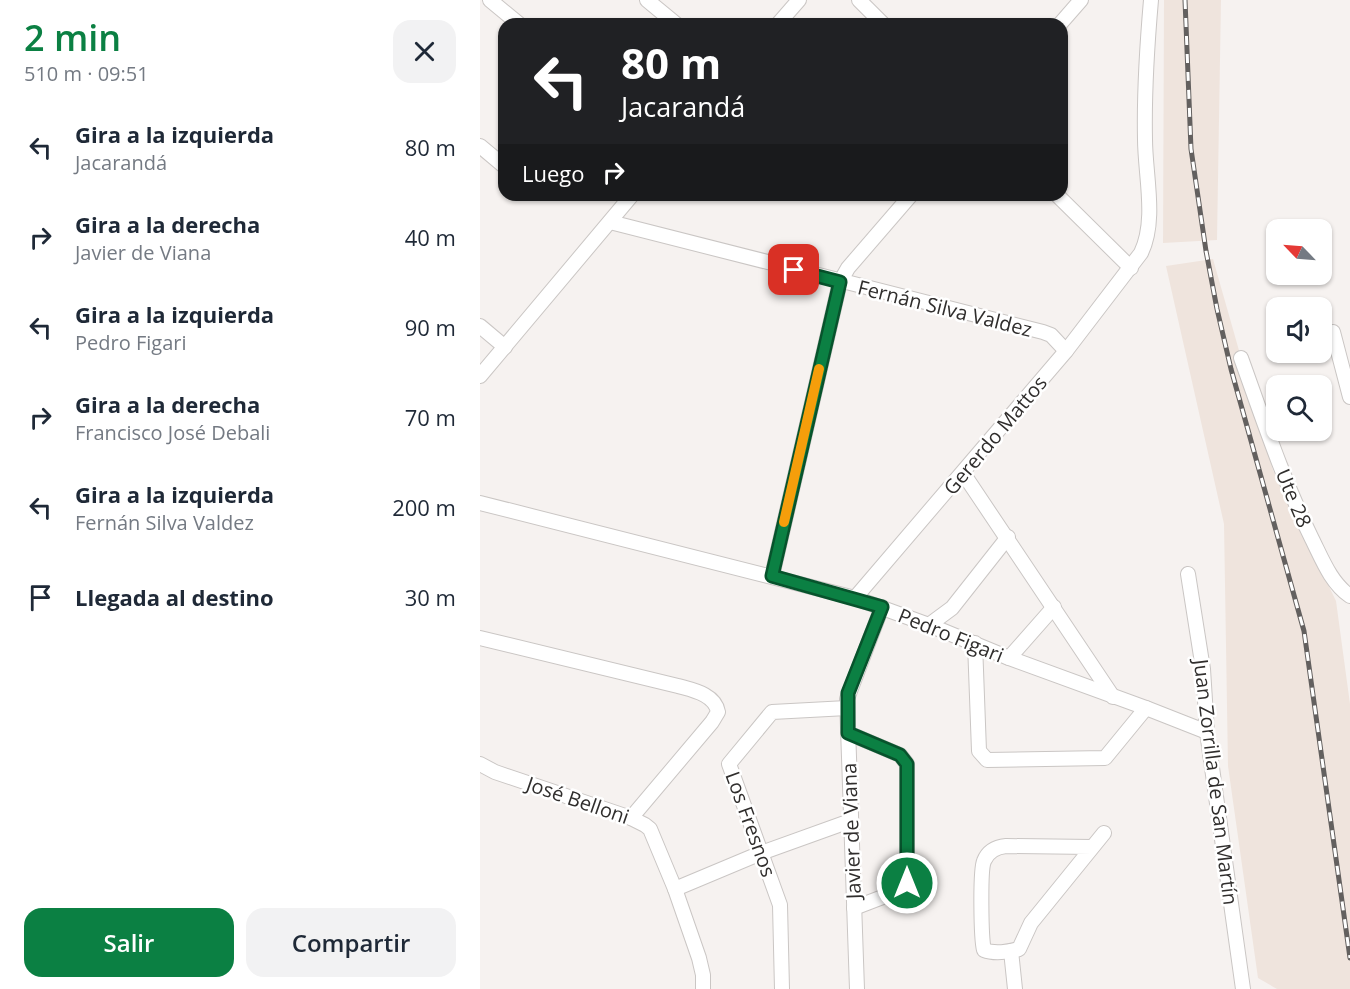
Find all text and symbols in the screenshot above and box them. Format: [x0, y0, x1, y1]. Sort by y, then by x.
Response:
text: 2 min [24, 13, 121, 62]
button: close [393, 20, 456, 83]
text: 80 m [621, 34, 721, 91]
icon: left [522, 42, 600, 120]
text: 510 m · 09:51 [24, 60, 149, 87]
text: Jacarandá [621, 88, 745, 125]
text: Gira a la izquierda [75, 119, 274, 149]
icon: left [24, 131, 57, 164]
text: 80 m [405, 132, 456, 162]
text: Jacarandá [75, 149, 167, 176]
icon: right [597, 156, 630, 189]
text: Luego [522, 158, 585, 188]
text: Gira a la derecha [75, 209, 260, 239]
north arrow [1266, 219, 1332, 285]
map controls [1266, 219, 1332, 441]
icon: right [24, 221, 57, 254]
text: 40 m [405, 222, 456, 252]
text: Javier de Viana [75, 239, 211, 266]
pin [768, 244, 819, 295]
icon: arrive [777, 253, 810, 286]
street label: Fernán Silva Valdez [855, 273, 1035, 343]
button: sound [1266, 297, 1332, 363]
text: Gira a la izquierda [75, 299, 274, 329]
icon: left [24, 311, 57, 344]
text: 90 m [405, 312, 456, 342]
text: Pedro Figari [75, 329, 186, 356]
street label: Gererdo Mattos [937, 370, 1053, 500]
button: search [1266, 375, 1332, 441]
text: Gira a la derecha [75, 389, 260, 419]
icon: right [24, 401, 57, 434]
text: 70 m [405, 402, 456, 432]
text: Francisco José Debali [75, 419, 270, 446]
street label: Ute 28 [1270, 465, 1318, 531]
text: Gira a la izquierda [75, 479, 274, 509]
icon: left [24, 491, 57, 524]
text: 200 m [392, 492, 456, 522]
text: Fernán Silva Valdez [75, 509, 254, 536]
icon: arrive [24, 581, 57, 614]
text: Llegada al destino [75, 582, 274, 612]
text: 30 m [405, 582, 456, 612]
street label: Pedro Figari [894, 602, 1008, 668]
street label: Juan Zorrilla de San Martín [1187, 656, 1244, 906]
street label: Javier de Viana [835, 762, 867, 902]
street label: Los Fresnos [719, 768, 783, 880]
street label: José Belloni [521, 769, 633, 830]
position arrow [875, 851, 939, 915]
button: Salir [24, 908, 234, 977]
button: Compartir [246, 908, 456, 977]

